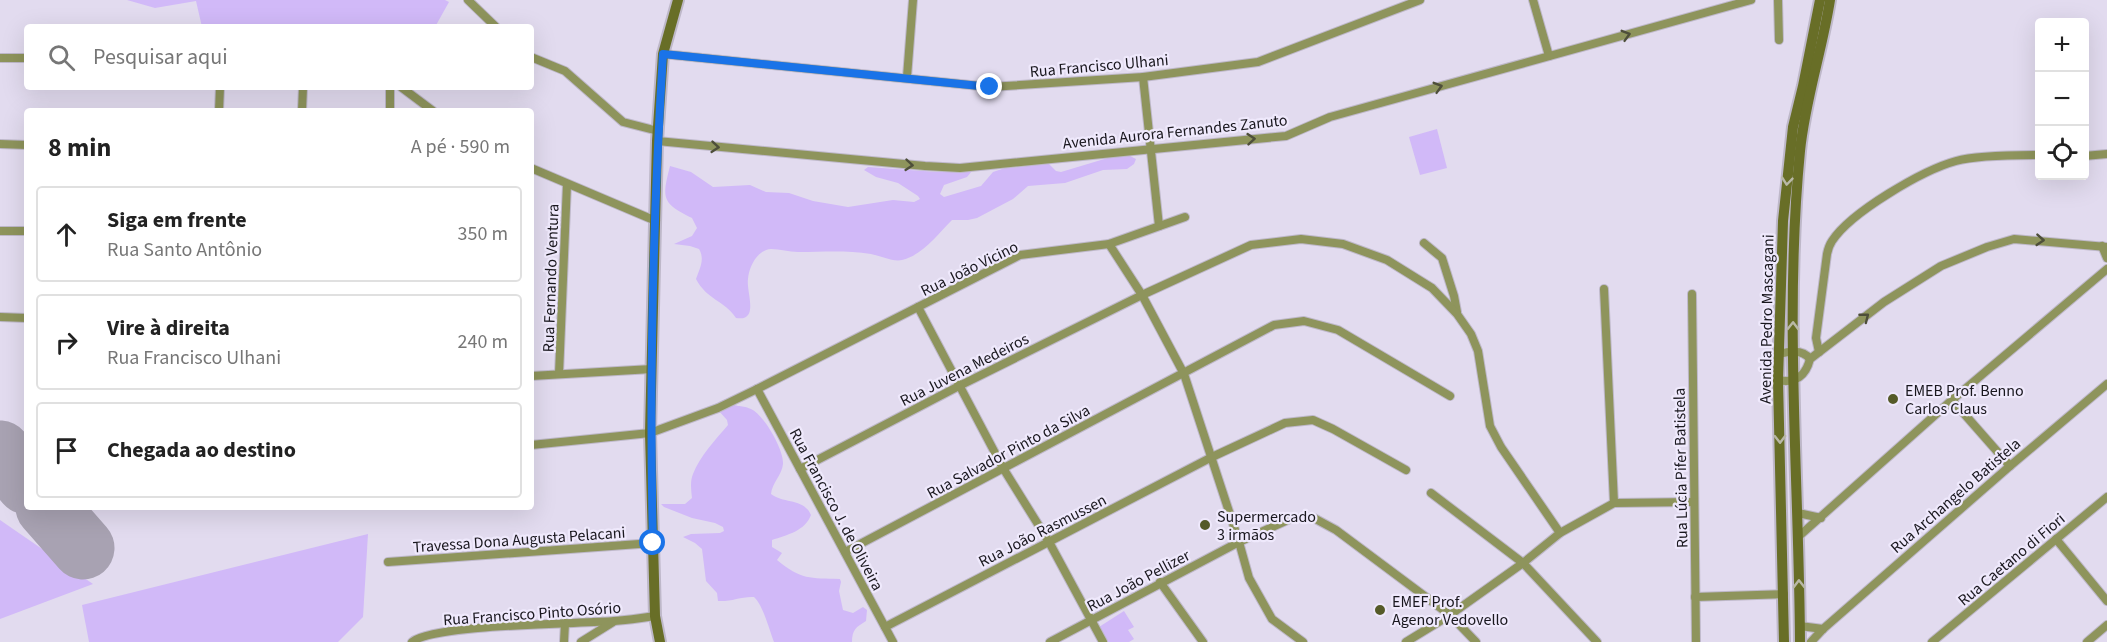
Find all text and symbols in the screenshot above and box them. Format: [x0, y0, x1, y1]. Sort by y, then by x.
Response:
map controls [2035, 18, 2089, 180]
button: + [2035, 18, 2089, 72]
search box [24, 24, 534, 90]
one-way arrow [1620, 30, 1630, 42]
icon: search [45, 41, 78, 74]
text: Pesquisar aqui [93, 41, 228, 73]
street label: Rua Francisco Ulhani [1029, 49, 1169, 83]
button: − [2035, 72, 2089, 126]
route end [976, 73, 1002, 99]
one-way arrow [1432, 82, 1443, 94]
street label: Avenida Aurora Fernandes Zanuto [1062, 109, 1289, 155]
button: locate [2035, 126, 2089, 180]
text: 8 min [48, 129, 111, 166]
text: A pé · 590 m [411, 133, 510, 161]
one-way arrow [1246, 133, 1255, 146]
one-way arrow [711, 140, 720, 153]
one-way arrow [905, 158, 914, 171]
one-way arrow [1781, 177, 1794, 186]
street label: Rua Fernando Ventura [537, 203, 565, 353]
text: Siga em frente [107, 204, 247, 236]
icon: ahead [50, 218, 83, 251]
text: 350 m [458, 220, 508, 248]
one-way arrow [2035, 233, 2045, 246]
street label: Avenida Pedro Mascagani [1755, 234, 1779, 404]
text: Rua Santo Antônio [107, 236, 262, 264]
street label: Rua João Vicino [917, 236, 1022, 302]
text: Vire à direita [107, 312, 230, 344]
one-way arrow [1859, 313, 1870, 324]
one-way arrow [1787, 321, 1799, 330]
icon: right [50, 326, 83, 359]
text: 240 m [458, 328, 508, 356]
street label: Rua Juvena Medeiros [896, 328, 1033, 412]
text: Rua Francisco Ulhani [107, 344, 281, 372]
place label: EMEB Prof. Benno Carlos Claus [1905, 380, 2024, 420]
street label: Rua Lúcia Pifer Batistela [1669, 388, 1693, 548]
marker: EMEB Prof. Benno Carlos Claus [1886, 392, 1900, 406]
street label: Rua Salvador Pinto da Silva [923, 399, 1094, 504]
street label: Rua Francisco J. de Oliveira [784, 424, 888, 595]
street label: Rua Archangelo Batistela [1886, 433, 2025, 558]
icon: arrive [50, 434, 83, 467]
text: Chegada ao destino [107, 434, 296, 466]
one-way arrow [1774, 434, 1786, 443]
street label: Rua João Rasmussen [975, 489, 1110, 573]
place label: Supermercado 3 irmãos [1217, 506, 1316, 546]
street label: Rua Caetano di Fiori [1953, 508, 2070, 611]
marker: Supermercado 3 irmãos [1198, 518, 1212, 532]
street label: Travessa Dona Augusta Pelacani [412, 522, 626, 558]
route start [639, 529, 665, 555]
street label: Rua João Pellizer [1083, 544, 1194, 617]
one-way arrow [1793, 579, 1805, 588]
place label: EMEF Prof. Agenor Vedovello [1392, 591, 1508, 631]
street label: Rua Francisco Pinto Osório [442, 597, 622, 631]
marker: EMEF Prof. Agenor Vedovello [1373, 603, 1387, 617]

